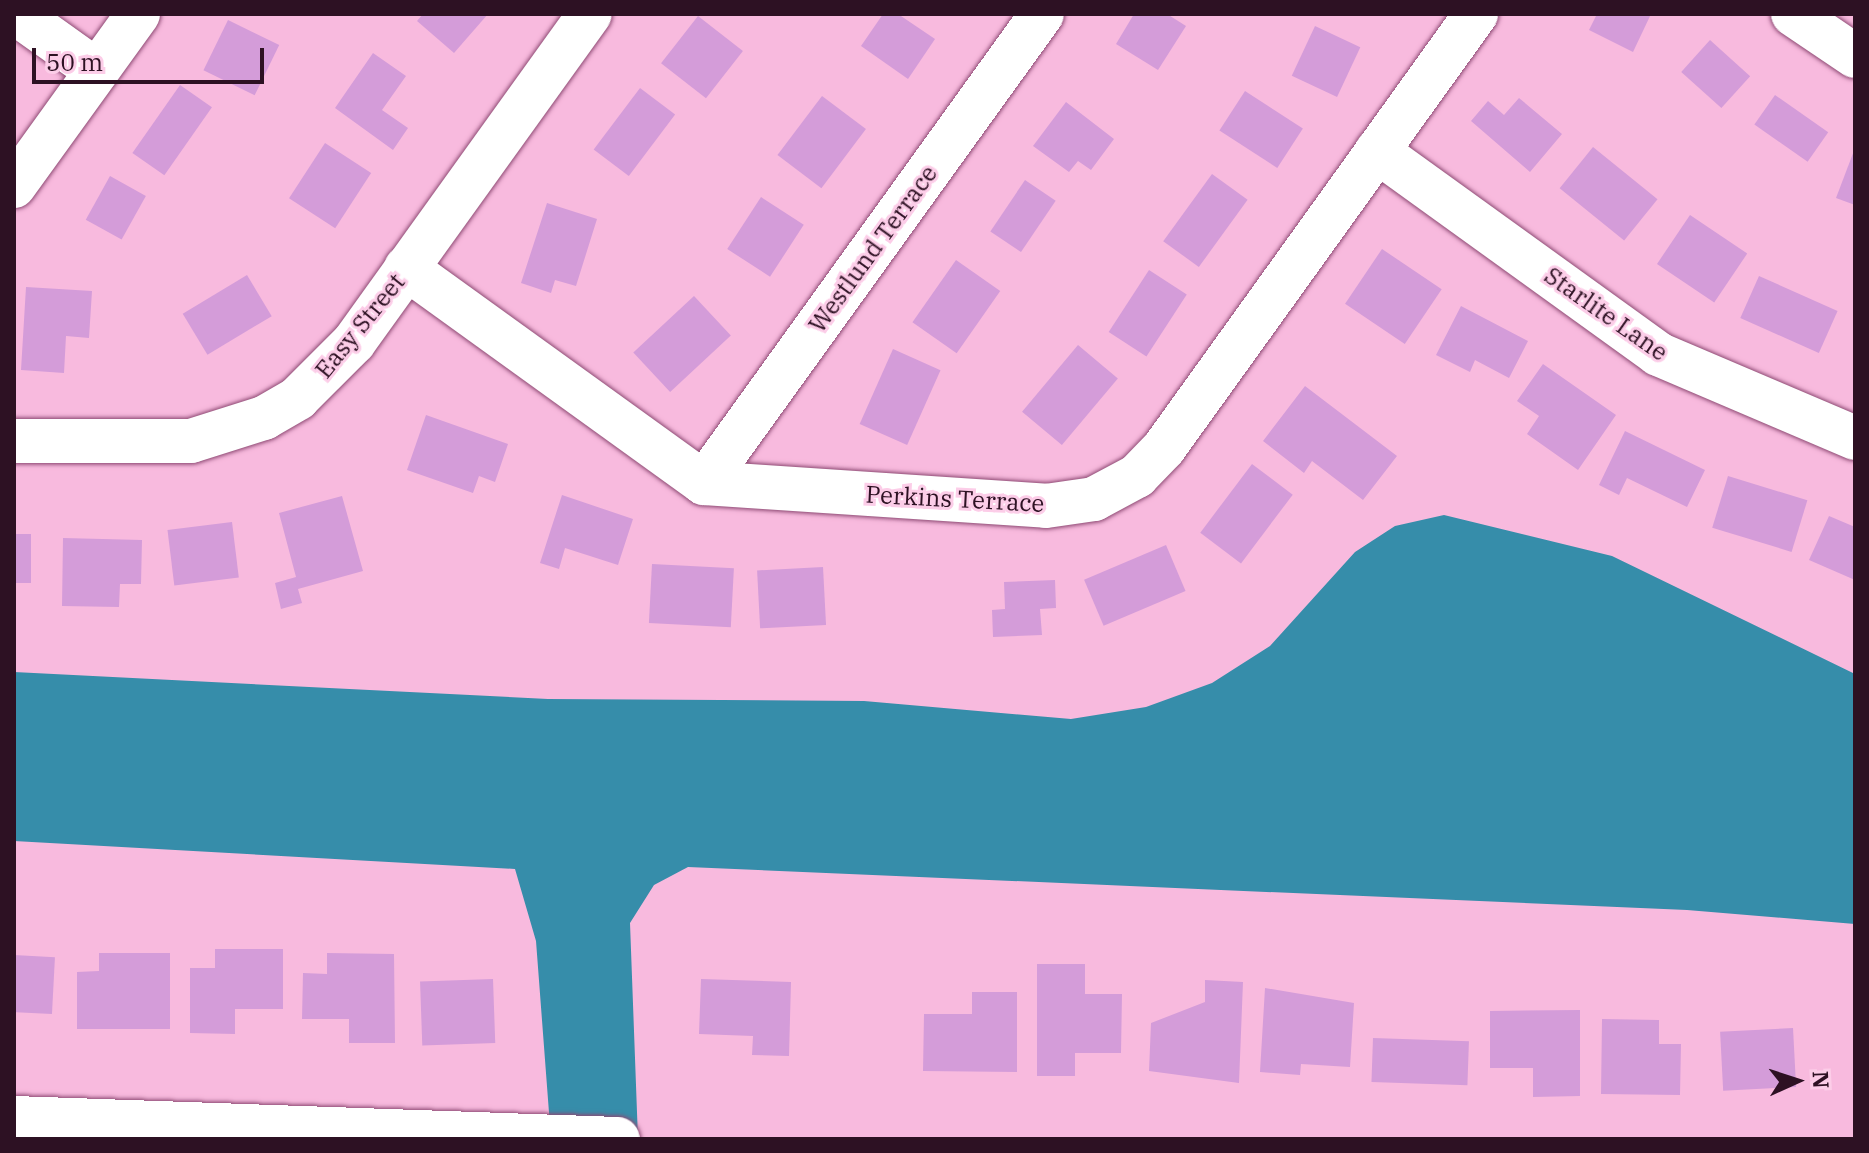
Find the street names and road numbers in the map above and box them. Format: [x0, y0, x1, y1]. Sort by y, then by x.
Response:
street label: Westlund Terrace [803, 160, 943, 338]
street label: Starlite Lane [1539, 261, 1673, 367]
street label: Easy Street [309, 268, 411, 384]
street label: Perkins Terrace [865, 480, 1045, 518]

